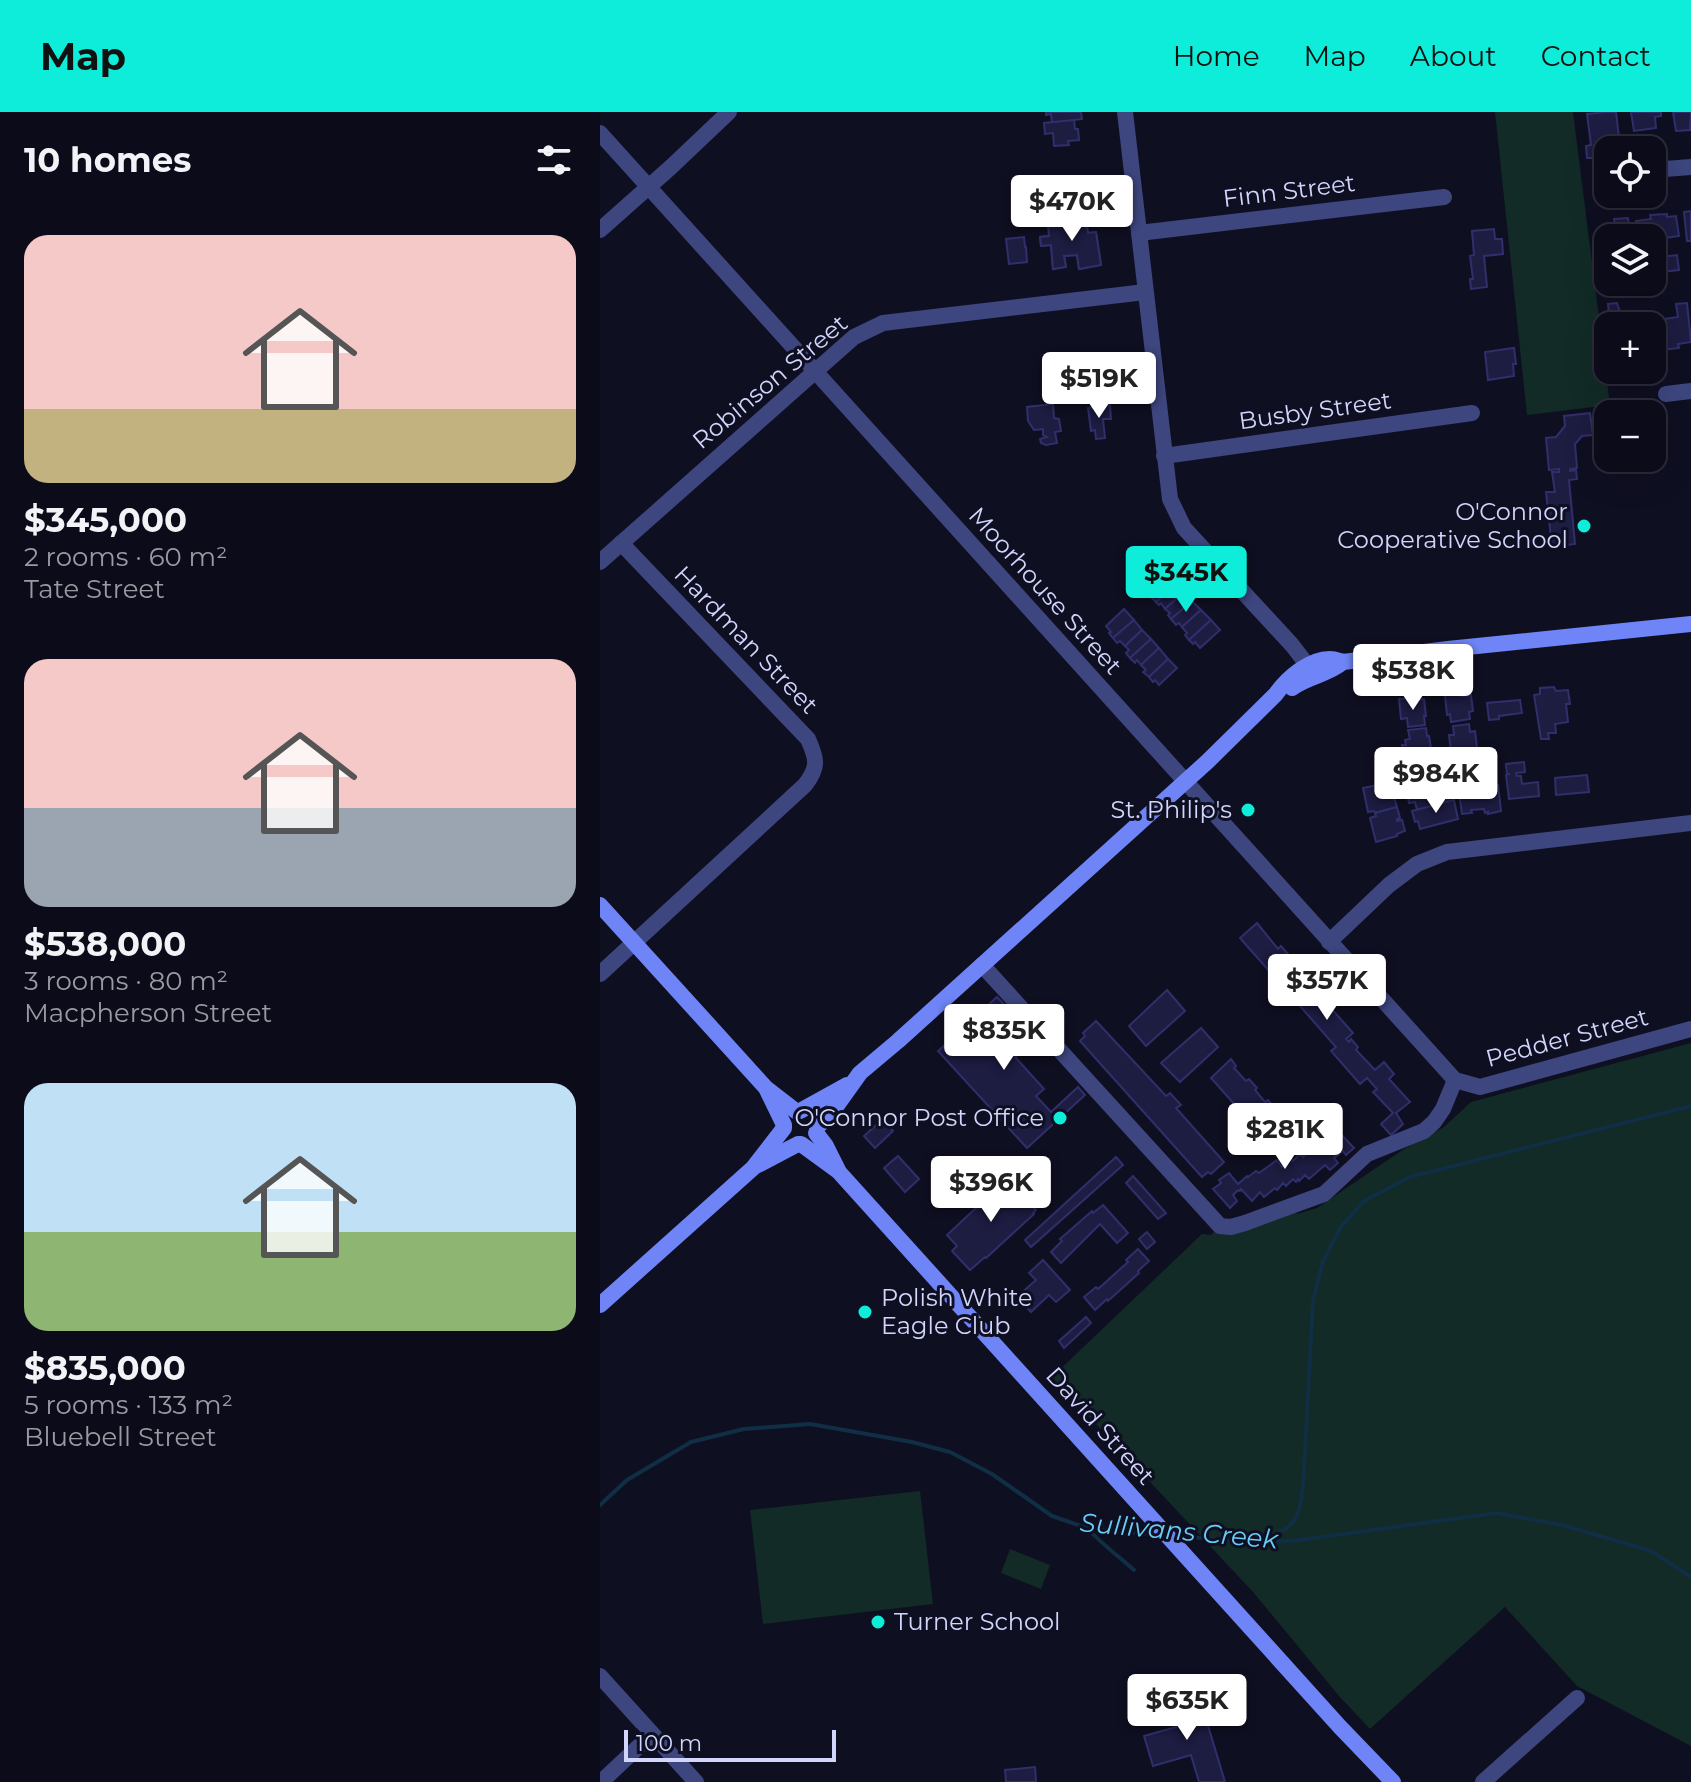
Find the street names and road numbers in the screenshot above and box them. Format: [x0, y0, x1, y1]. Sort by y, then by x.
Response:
street label: Finn Street [1221, 168, 1357, 213]
street label: Robinson Street [686, 308, 853, 455]
street label: Busby Street [1237, 385, 1393, 436]
street label: Moorhouse Street [963, 501, 1128, 680]
street label: Hardman Street [669, 560, 824, 720]
street label: Pedder Street [1482, 1002, 1651, 1073]
street label: David Street [1040, 1361, 1161, 1491]

